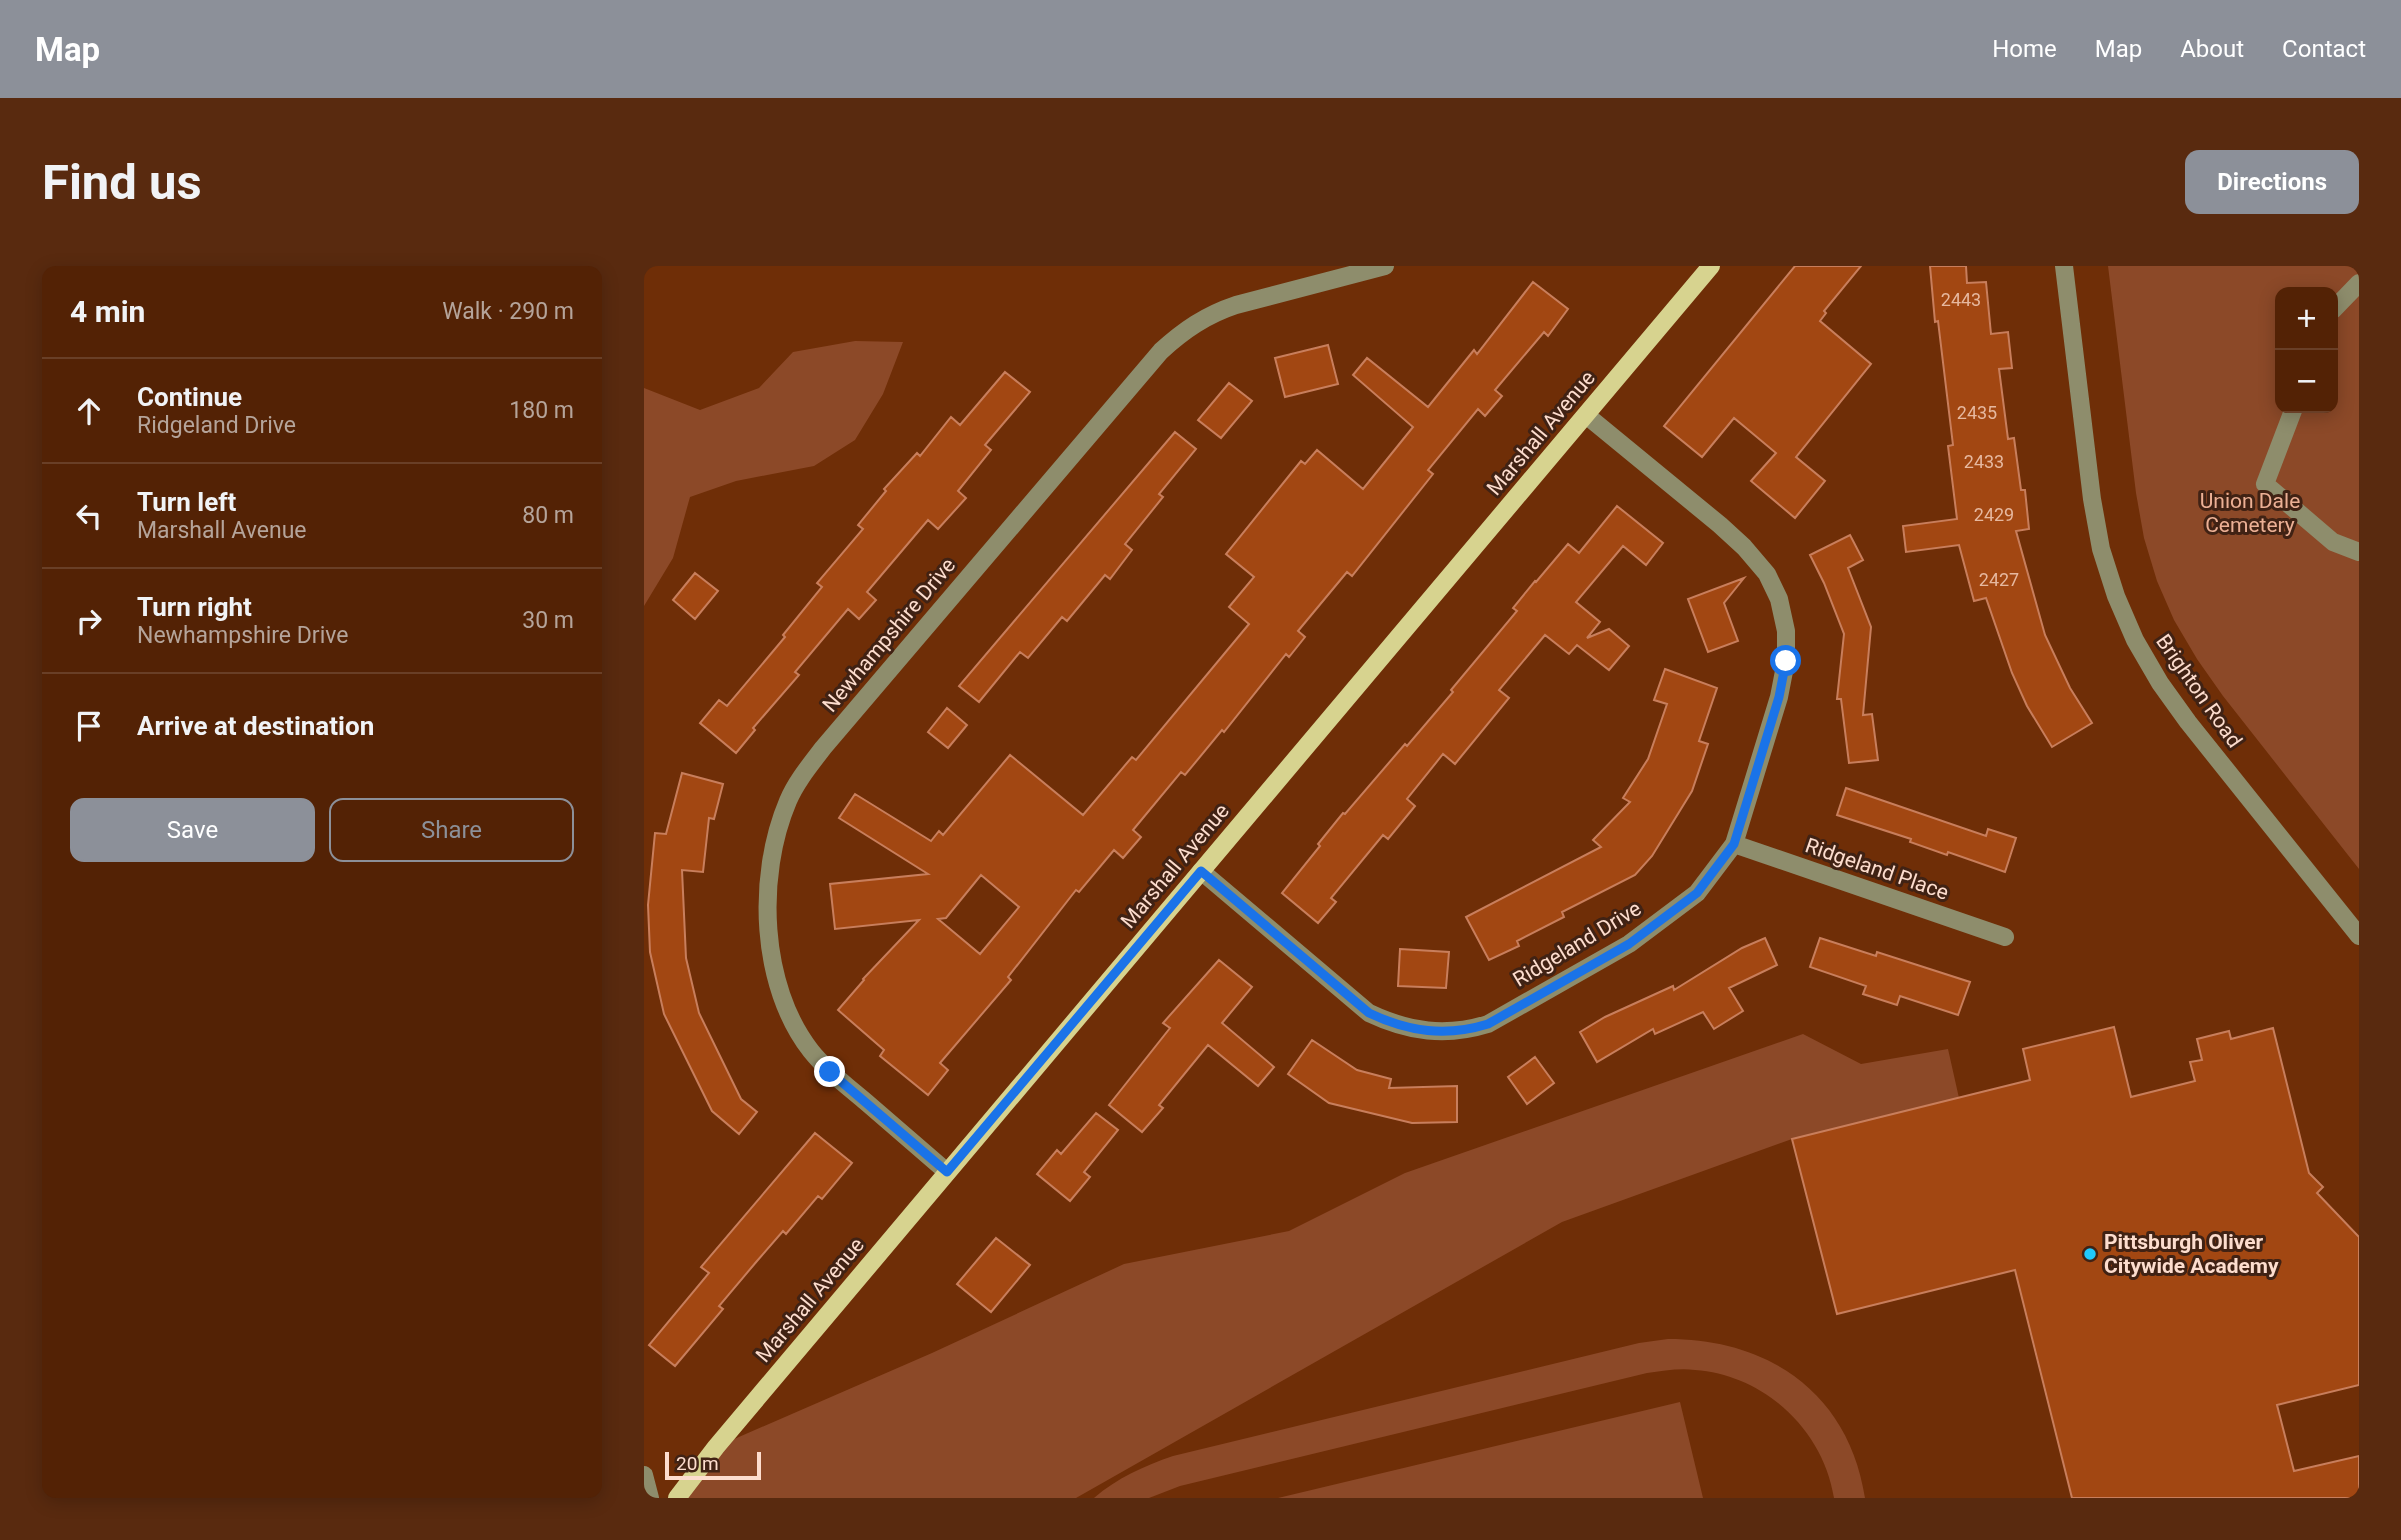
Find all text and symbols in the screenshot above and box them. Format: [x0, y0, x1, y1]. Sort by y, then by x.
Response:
text: Map [35, 30, 100, 69]
text: Home [1992, 35, 2057, 63]
text: Map [2095, 35, 2142, 63]
text: About [2180, 35, 2244, 63]
text: Contact [2282, 35, 2366, 63]
button: Directions [2185, 150, 2359, 214]
text: Find us [42, 154, 202, 211]
map controls [2275, 287, 2338, 413]
button: + [2275, 287, 2338, 350]
house number: 2443 [1941, 289, 1981, 310]
text: 4 min [70, 294, 145, 329]
text: Walk · 290 m [442, 298, 574, 325]
button: − [2275, 350, 2338, 413]
street label: Marshall Avenue [1482, 366, 1600, 500]
text: Continue [137, 382, 242, 412]
icon: ahead [70, 392, 108, 430]
text: 180 m [509, 397, 574, 424]
house number: 2435 [1957, 402, 1997, 423]
text: Ridgeland Drive [137, 412, 296, 439]
house number: 2433 [1964, 451, 2004, 472]
text: Turn left [137, 487, 236, 517]
park label: Union Dale Cemetery [2200, 489, 2300, 537]
icon: left [70, 497, 108, 535]
text: 80 m [522, 502, 574, 529]
house number: 2429 [1974, 504, 2014, 525]
text: Marshall Avenue [137, 517, 307, 544]
street label: Newhampshire Drive [818, 553, 960, 717]
house number: 2427 [1979, 569, 2019, 590]
text: Turn right [137, 592, 252, 622]
icon: right [70, 602, 108, 640]
text: 30 m [522, 607, 574, 634]
text: Newhampshire Drive [137, 622, 348, 649]
street label: Brighton Road [2151, 630, 2247, 752]
route start [1770, 645, 1801, 676]
icon: arrive [70, 707, 108, 745]
text: Arrive at destination [137, 711, 374, 741]
button: Save [70, 798, 315, 862]
button: Share [329, 798, 574, 862]
street label: Marshall Avenue [1116, 799, 1234, 933]
street label: Ridgeland Place [1802, 833, 1952, 905]
street label: Ridgeland Drive [1509, 896, 1645, 992]
route end [814, 1056, 845, 1087]
place label: Pittsburgh Oliver Citywide Academy [2104, 1230, 2279, 1278]
street label: Marshall Avenue [751, 1233, 869, 1367]
marker: Pittsburgh Oliver Citywide Academy [2082, 1246, 2098, 1262]
scale bar [665, 1449, 761, 1481]
text: 20 m [676, 1452, 719, 1475]

